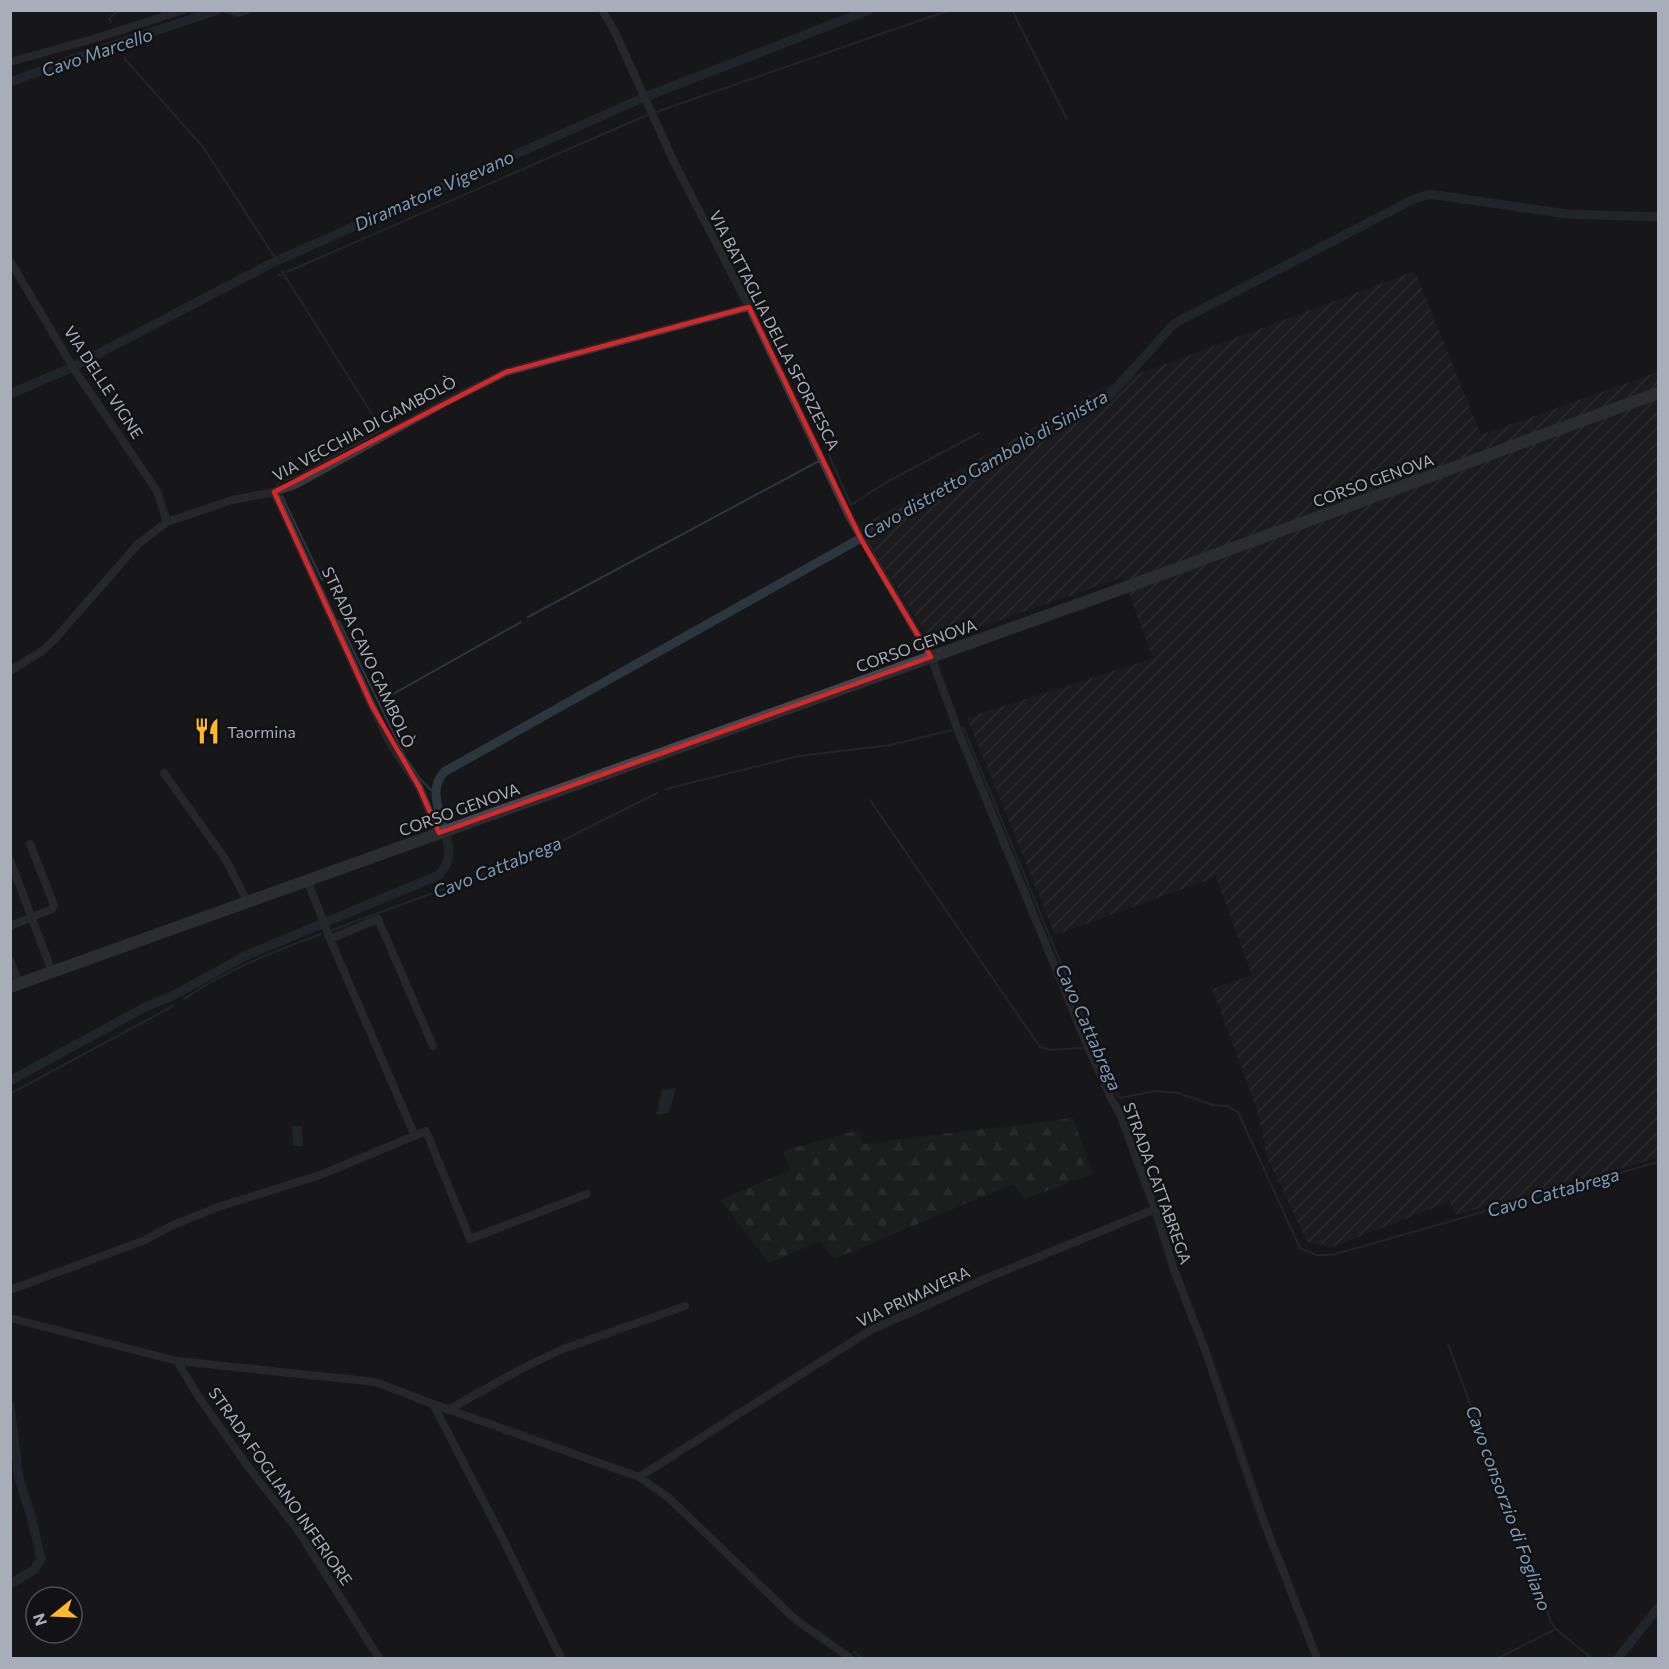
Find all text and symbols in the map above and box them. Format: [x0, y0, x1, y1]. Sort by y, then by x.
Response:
water label: Cavo Marcello [38, 23, 156, 81]
water label: Diramatore Vigevano [351, 145, 517, 235]
street label: VIA BATTAGLIA DELLA SFORZESCA [706, 207, 844, 453]
street label: VIA DELLE VIGNE [61, 322, 147, 442]
street label: VIA VECCHIA DI GAMBOLÒ [269, 371, 459, 485]
water label: Cavo distretto Gambolò di Sinistra [859, 385, 1111, 543]
street label: CORSO GENOVA [1310, 449, 1436, 511]
street label: STRADA CAVO GAMBOLÒ [319, 563, 419, 751]
street label: CORSO GENOVA [853, 614, 979, 676]
restaurant icon: Taormina [192, 716, 222, 746]
place label: Taormina [227, 722, 296, 741]
street label: CORSO GENOVA [396, 778, 522, 840]
water label: Cavo Cattabrega [430, 831, 564, 903]
water label: Cavo Cattabrega [1051, 960, 1127, 1094]
street label: STRADA CATTABREGA [1120, 1100, 1196, 1266]
water label: Cavo Cattabrega [1484, 1163, 1622, 1221]
street label: VIA PRIMAVERA [854, 1262, 972, 1330]
street label: STRADA FOGLIANO INFERIORE [205, 1383, 357, 1589]
water label: Cavo consorzio di Fogliano [1462, 1402, 1556, 1614]
north arrow [24, 1585, 84, 1645]
text: N [28, 1611, 50, 1628]

